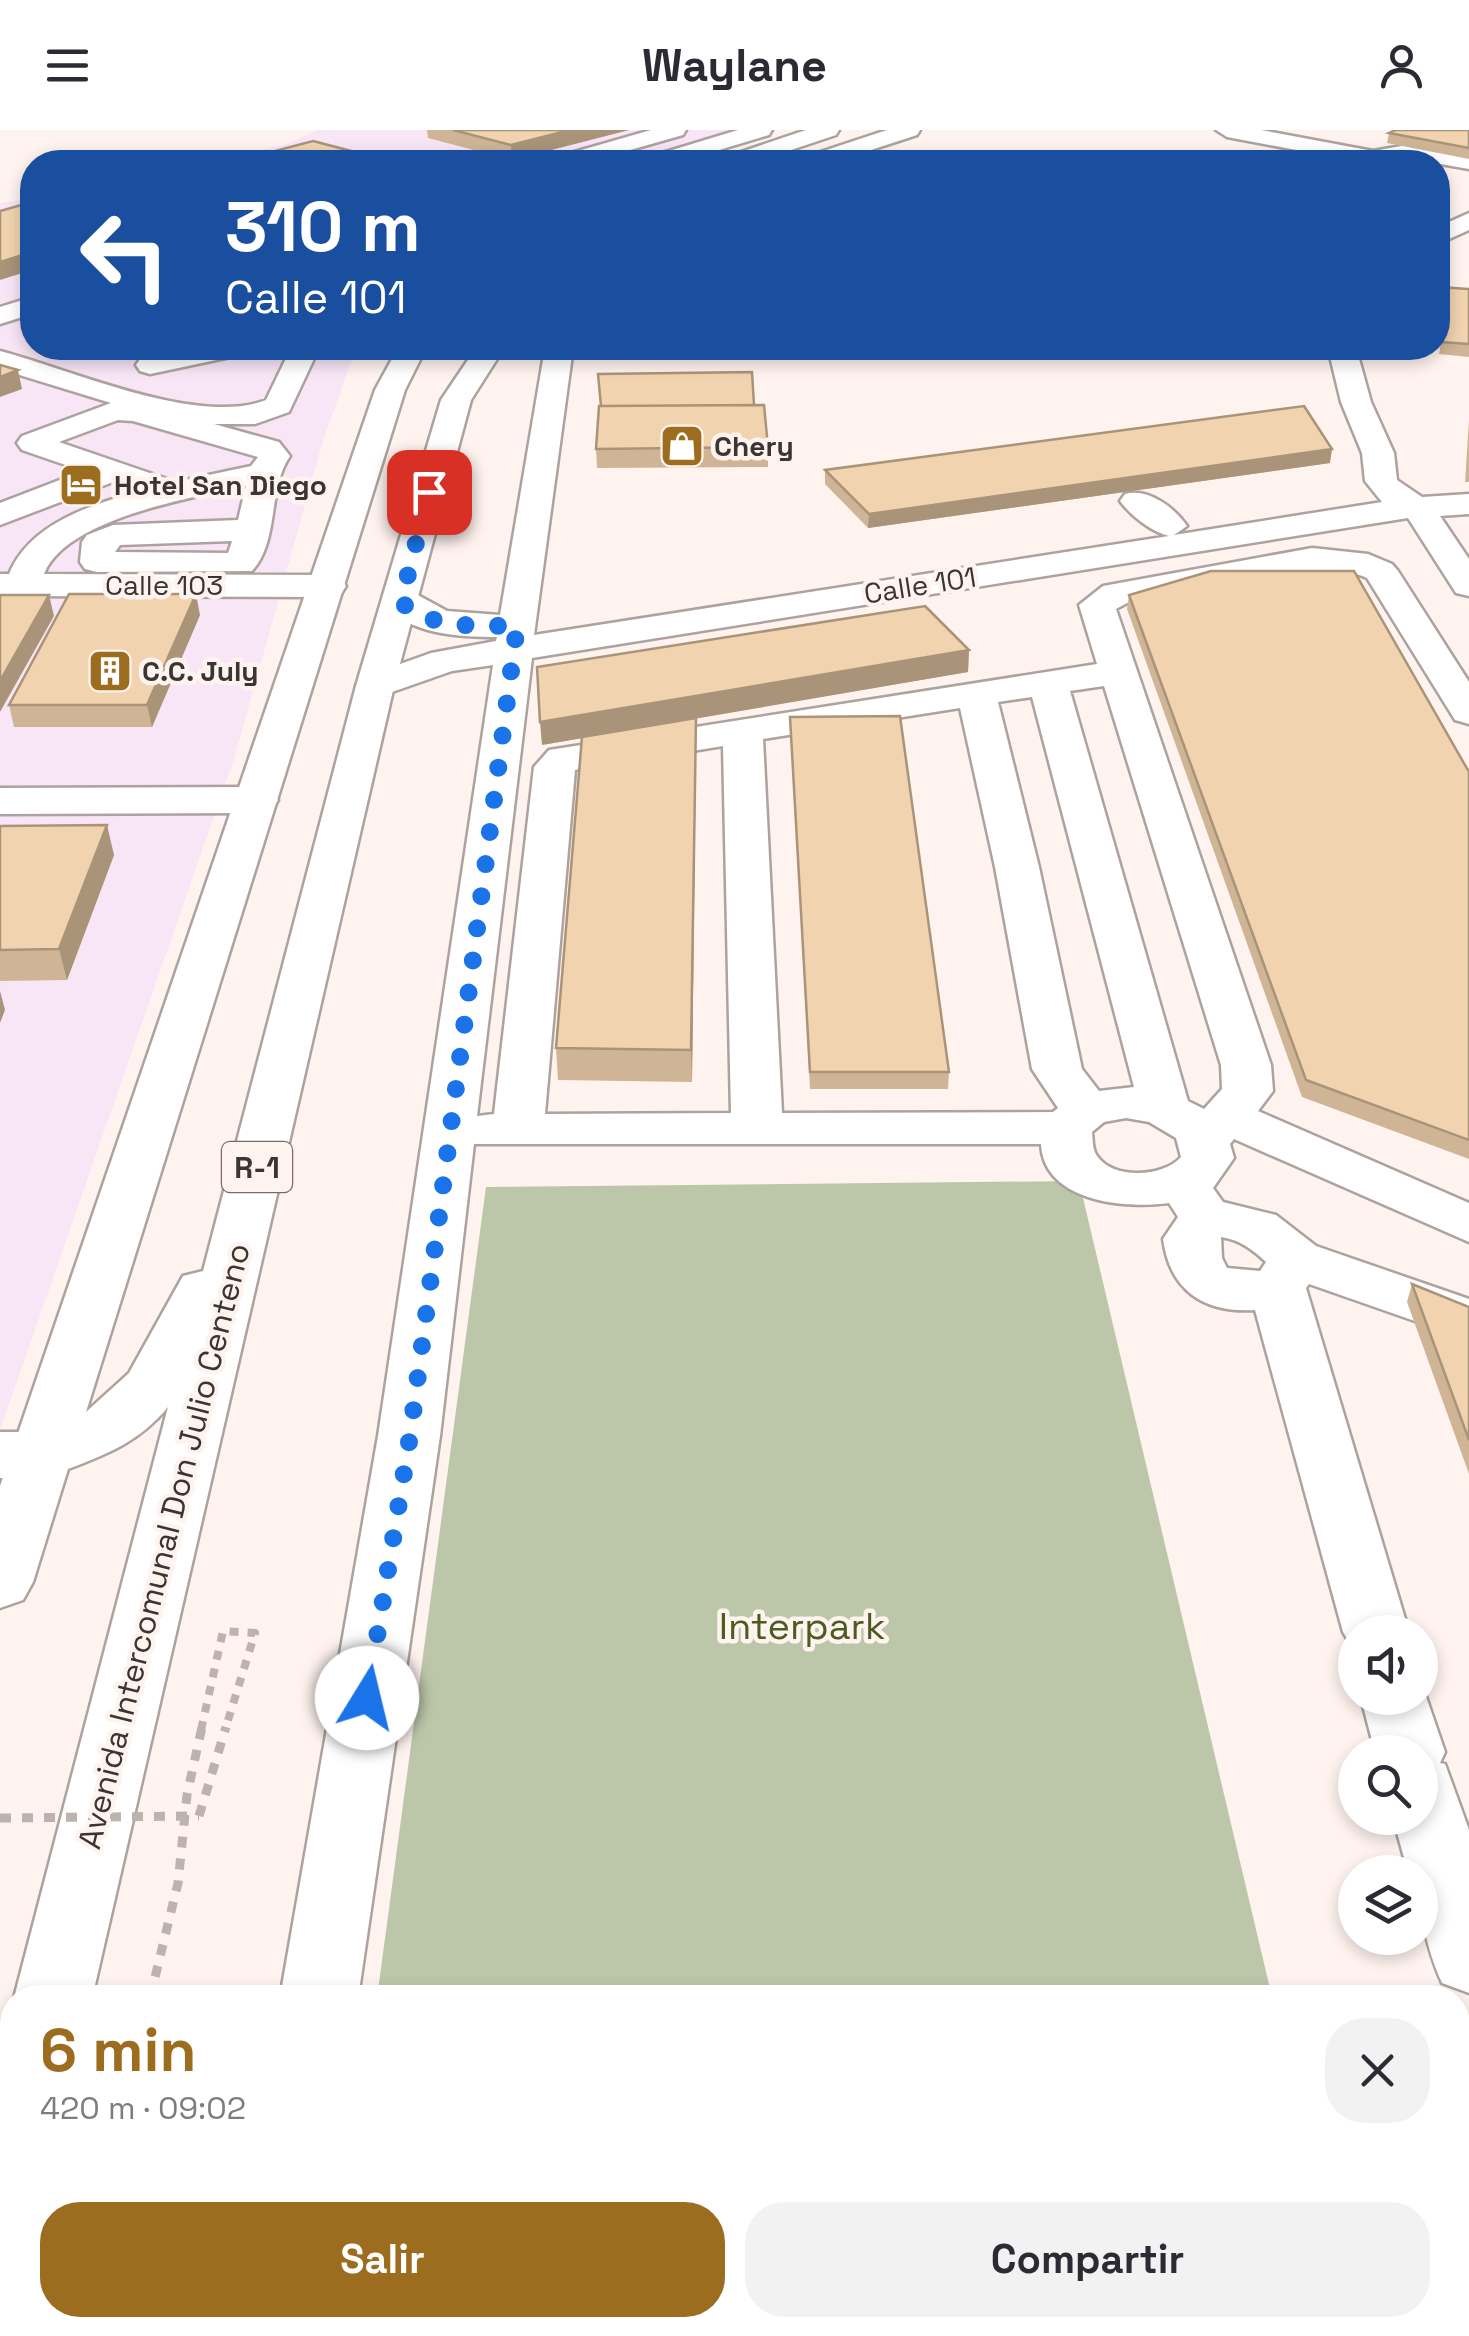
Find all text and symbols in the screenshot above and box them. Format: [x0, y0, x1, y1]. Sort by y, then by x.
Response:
text: Waylane [642, 37, 827, 94]
icon: menu [40, 38, 95, 93]
icon: person [1374, 38, 1429, 93]
text: 310 m [225, 182, 421, 271]
icon: left [60, 190, 190, 320]
text: Calle 101 [225, 269, 407, 326]
shop icon: Chery [659, 423, 705, 469]
place label: Chery [714, 428, 794, 464]
pin [387, 450, 472, 535]
hotel icon: Hotel San Diego [58, 462, 104, 508]
icon: arrive [402, 465, 457, 520]
place label: Hotel San Diego [114, 467, 327, 503]
street label: Calle 101 [861, 558, 979, 612]
street label: Calle 103 [105, 567, 223, 603]
building icon: C.C. July [87, 648, 133, 694]
place label: C.C. July [142, 653, 259, 689]
road number: R-1 [222, 1142, 292, 1192]
street label: Avenida Intercomunal Don Julio Centeno [69, 1239, 259, 1853]
park label: Interpark [719, 1602, 885, 1650]
map controls [1338, 1615, 1438, 1955]
button: sound [1338, 1615, 1438, 1715]
position arrow [315, 1646, 419, 1750]
button: search [1338, 1735, 1438, 1835]
button: layers [1338, 1855, 1438, 1955]
text: 6 min [40, 2012, 196, 2089]
button: close [1325, 2018, 1430, 2123]
text: 420 m · 09:02 [40, 2088, 246, 2128]
button: Salir [40, 2202, 725, 2317]
button: Compartir [745, 2202, 1430, 2317]

